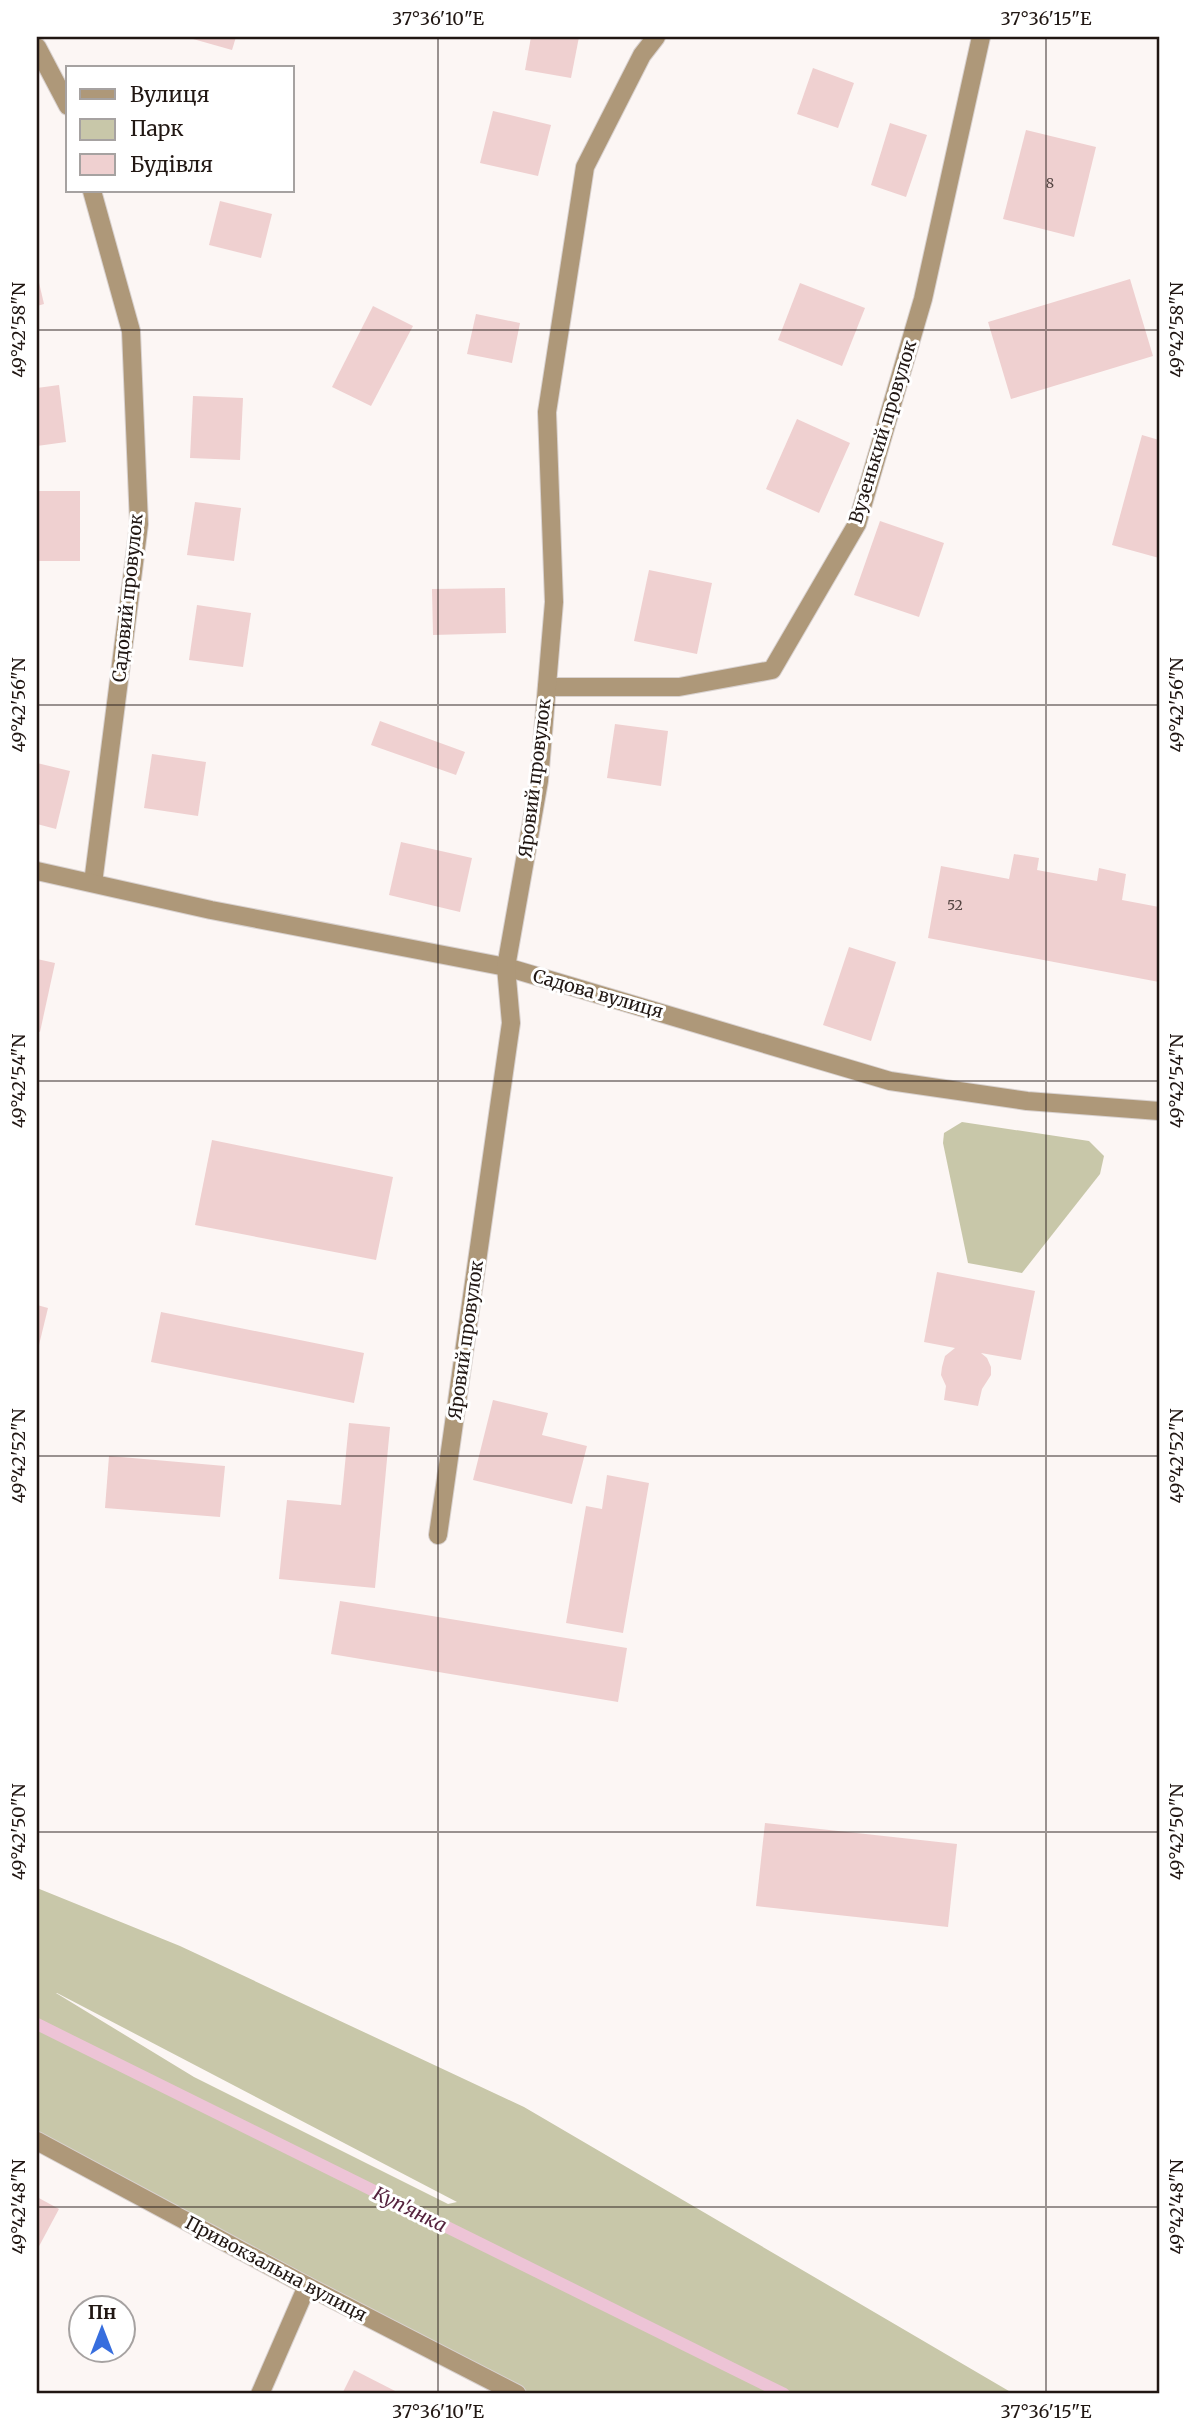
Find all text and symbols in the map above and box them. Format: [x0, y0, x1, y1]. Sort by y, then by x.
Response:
text: 37°36'10"E [392, 7, 485, 30]
text: 37°36'15"E [1001, 7, 1092, 30]
legend [66, 66, 294, 192]
text: Вулиця [130, 81, 210, 108]
text: Парк [130, 115, 184, 142]
text: Будівля [130, 151, 213, 178]
house number: 8 [1046, 174, 1054, 192]
text: 49°42'58"N [7, 282, 30, 378]
text: 49°42'58"N [1165, 282, 1188, 378]
street label: Вузенький провулок [844, 337, 922, 526]
street label: Садовий провулок [107, 512, 148, 683]
text: 49°42'56"N [7, 657, 30, 753]
text: 49°42'56"N [1165, 657, 1188, 753]
street label: Яровий провулок [513, 696, 556, 859]
house number: 52 [947, 896, 963, 914]
street label: Садова вулиця [530, 964, 666, 1023]
text: 49°42'54"N [7, 1034, 30, 1128]
text: 49°42'54"N [1165, 1034, 1188, 1128]
street label: Яровий провулок [443, 1258, 488, 1421]
text: 49°42'52"N [7, 1408, 30, 1504]
text: 49°42'52"N [1165, 1408, 1188, 1504]
text: 49°42'50"N [7, 1784, 30, 1880]
text: 49°42'50"N [1165, 1784, 1188, 1880]
text: 49°42'48"N [7, 2159, 30, 2255]
text: 49°42'48"N [1165, 2159, 1188, 2255]
water label: Куп'янка [369, 2181, 451, 2237]
street label: Привокзальна вулиця [181, 2211, 371, 2326]
north arrow [66, 2294, 136, 2364]
text: Пн [88, 2300, 116, 2324]
text: 37°36'10"E [392, 2400, 485, 2423]
text: 37°36'15"E [1001, 2400, 1092, 2423]

